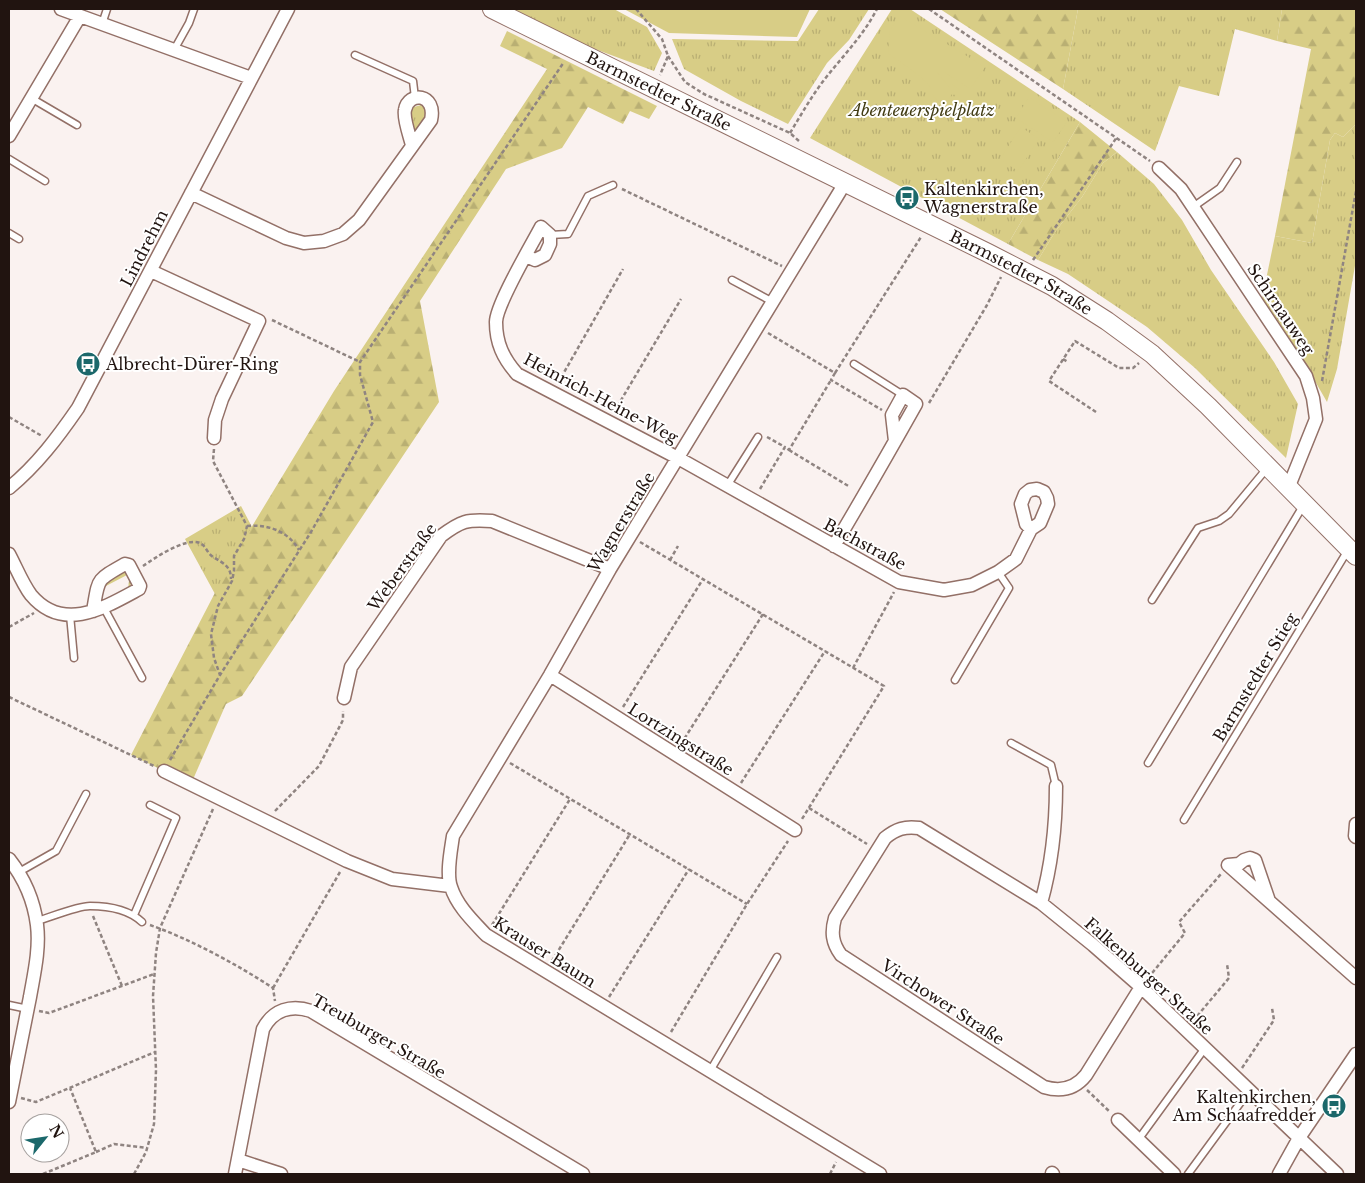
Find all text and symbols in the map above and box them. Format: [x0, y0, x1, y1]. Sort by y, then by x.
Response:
street label: Barmstedter Straße [583, 47, 735, 135]
park label: Abenteuerspielplatz [848, 100, 994, 120]
place label: Kaltenkirchen, Wagnerstraße [923, 179, 1044, 217]
bus stop icon: Kaltenkirchen, Wagnerstraße [894, 185, 920, 211]
street label: Lindrehm [116, 206, 172, 290]
street label: Barmstedter Straße [946, 226, 1096, 319]
street label: Schirnauweg [1243, 260, 1319, 359]
street label: Heinrich-Heine-Weg [520, 349, 682, 447]
bus stop icon: Albrecht-Dürer-Ring [75, 351, 101, 377]
place label: Albrecht-Dürer-Ring [105, 354, 278, 374]
street label: Wagnerstraße [583, 468, 659, 577]
street label: Bachstraße [820, 514, 910, 574]
street label: Weberstraße [363, 519, 441, 616]
street label: Barmstedter Stieg [1209, 609, 1302, 745]
street label: Lortzingstraße [625, 699, 737, 779]
street label: Krauser Baum [490, 913, 600, 991]
street label: Falkenburger Straße [1081, 913, 1217, 1039]
street label: Virchower Straße [877, 954, 1008, 1049]
street label: Treuburger Straße [309, 990, 449, 1082]
place label: Kaltenkirchen, Am Schaafredder [1172, 1087, 1316, 1125]
bus stop icon: Kaltenkirchen, Am Schaafredder [1321, 1093, 1347, 1119]
north arrow [20, 1113, 70, 1163]
text: N [45, 1121, 67, 1142]

